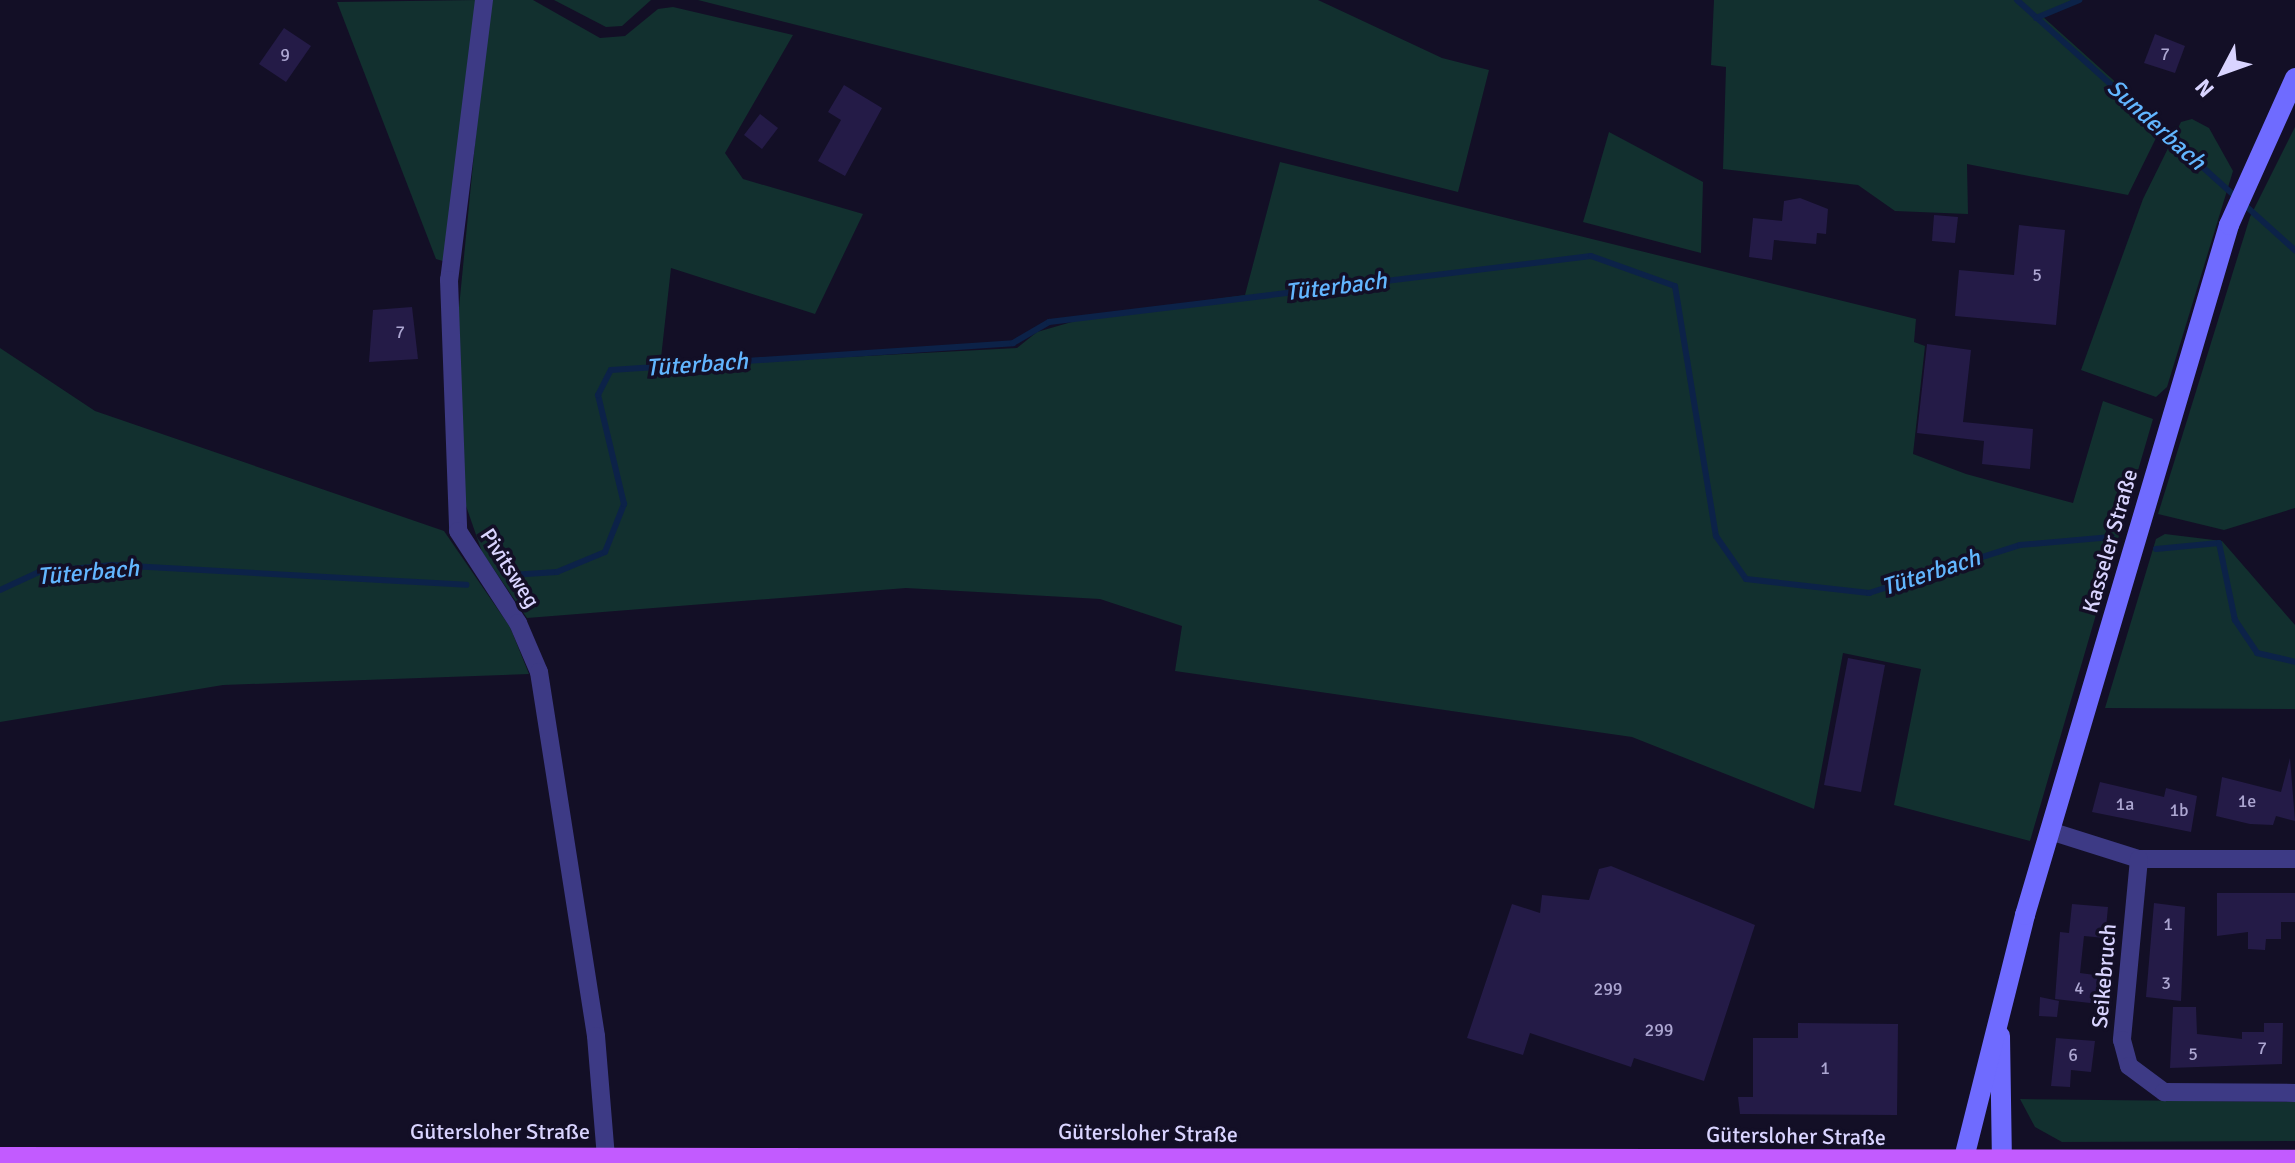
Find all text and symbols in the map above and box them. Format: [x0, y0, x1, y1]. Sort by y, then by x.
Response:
north arrow [2183, 32, 2263, 112]
house number: 7 [2160, 43, 2170, 65]
house number: 9 [280, 44, 290, 66]
water label: Sunderbach [2101, 73, 2211, 177]
text: N [2189, 73, 2220, 103]
house number: 5 [2032, 264, 2042, 286]
water label: Tüterbach [1284, 266, 1388, 308]
house number: 7 [395, 321, 405, 343]
water label: Tüterbach [645, 347, 749, 383]
street label: Kasseler Straße [2077, 466, 2143, 616]
street label: Pivitsweg [475, 523, 545, 613]
water label: Tüterbach [1878, 544, 1984, 602]
water label: Tüterbach [36, 554, 140, 592]
house number: 1e [2238, 790, 2256, 812]
house number: 1a [2116, 793, 2134, 815]
house number: 1b [2169, 799, 2189, 821]
house number: 1 [2163, 913, 2173, 935]
street label: Seikebruch [2086, 923, 2122, 1029]
house number: 3 [2161, 972, 2171, 994]
house number: 4 [2074, 977, 2084, 999]
house number: 299 [1593, 978, 1623, 1000]
house number: 299 [1644, 1019, 1674, 1041]
house number: 7 [2257, 1037, 2267, 1059]
house number: 5 [2188, 1043, 2198, 1065]
house number: 6 [2068, 1044, 2078, 1066]
house number: 1 [1820, 1057, 1830, 1079]
street label: Gütersloher Straße [1058, 1118, 1238, 1148]
street label: Gütersloher Straße [410, 1119, 590, 1145]
street label: Gütersloher Straße [1706, 1121, 1886, 1151]

